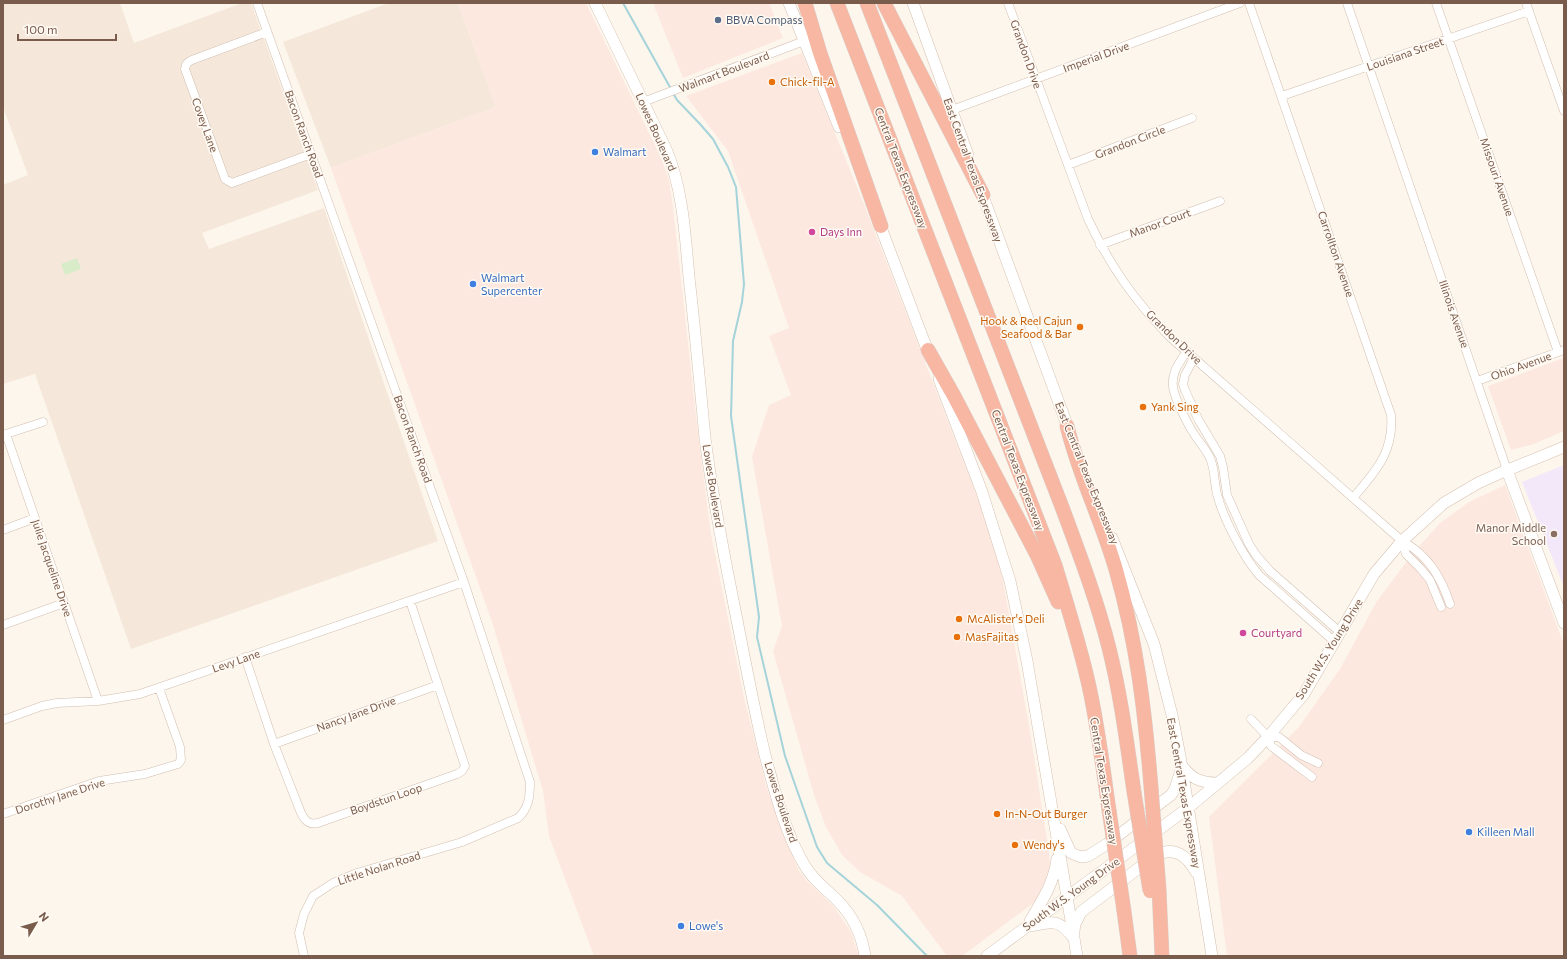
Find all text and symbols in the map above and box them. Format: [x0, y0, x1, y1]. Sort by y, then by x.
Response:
place label: BBVA Compass [726, 13, 803, 26]
marker: BBVA Compass [713, 15, 723, 25]
scale bar [18, 16, 116, 42]
street label: Grandon Drive [1008, 18, 1045, 90]
text: 100 m [24, 22, 58, 36]
street label: Louisiana Street [1365, 34, 1446, 73]
street label: Imperial Drive [1061, 38, 1131, 75]
street label: Walmart Boulevard [677, 48, 771, 95]
place label: Chick-fil-A [780, 75, 835, 88]
marker: Chick-fil-A [767, 77, 777, 87]
street label: Bacon Ranch Road [283, 88, 326, 179]
street label: Lowes Boulevard [633, 91, 680, 173]
street label: Covey Lane [190, 96, 221, 154]
street label: East Central Texas Expressway [941, 96, 1006, 244]
street label: Central Texas Expressway [872, 105, 931, 230]
street label: Grandon Circle [1093, 122, 1167, 161]
street label: Missouri Avenue [1478, 136, 1517, 218]
place label: Walmart [603, 145, 647, 158]
marker: Walmart [590, 147, 600, 157]
street label: Manor Court [1127, 205, 1193, 240]
street label: Carrollton Avenue [1316, 209, 1357, 299]
place label: Days Inn [820, 225, 862, 238]
marker: Days Inn [807, 227, 817, 237]
place label: Walmart Supercenter [481, 271, 543, 297]
street label: Illinois Avenue [1437, 278, 1472, 350]
marker: Walmart Supercenter [468, 279, 478, 289]
street label: Grandon Drive [1144, 307, 1205, 367]
place label: Hook & Reel Cajun Seafood & Bar [980, 314, 1073, 340]
marker: Hook & Reel Cajun Seafood & Bar [1075, 322, 1085, 332]
street label: Ohio Avenue [1489, 349, 1553, 382]
street label: Bacon Ranch Road [392, 393, 435, 484]
street label: East Central Texas Expressway [1053, 400, 1122, 546]
place label: Yank Sing [1151, 400, 1199, 413]
marker: Yank Sing [1138, 402, 1148, 412]
street label: Central Texas Expressway [989, 407, 1048, 532]
street label: Lowes Boulevard [700, 443, 727, 529]
street label: Julie Jacqueline Drive [29, 517, 75, 619]
place label: Manor Middle School [1476, 521, 1546, 547]
marker: Manor Middle School [1549, 529, 1559, 539]
street label: South W.S. Young Drive [1292, 596, 1365, 701]
place label: McAlister's Deli [967, 612, 1045, 625]
marker: McAlister's Deli [954, 614, 964, 624]
place label: Courtyard [1251, 626, 1302, 639]
marker: Courtyard [1238, 628, 1248, 638]
place label: MasFajitas [965, 630, 1019, 643]
marker: MasFajitas [952, 632, 962, 642]
street label: Levy Lane [210, 646, 262, 675]
street label: Nancy Jane Drive [314, 693, 398, 735]
street label: Central Texas Expressway [1088, 716, 1121, 846]
street label: East Central Texas Expressway [1165, 717, 1204, 869]
street label: Lowes Boulevard [762, 760, 801, 844]
street label: Dorothy Jane Drive [13, 775, 107, 817]
street label: Boydstun Loop [348, 780, 424, 817]
place label: In-N-Out Burger [1005, 807, 1088, 820]
marker: In-N-Out Burger [992, 809, 1002, 819]
place label: Killeen Mall [1477, 825, 1535, 838]
marker: Killeen Mall [1464, 827, 1474, 837]
place label: Wendy's [1023, 838, 1065, 851]
marker: Wendy's [1010, 840, 1020, 850]
street label: Little Nolan Road [336, 848, 422, 887]
street label: South W.S. Young Drive [1020, 854, 1122, 933]
north arrow [16, 903, 56, 943]
text: N [37, 909, 52, 924]
place label: Lowe's [689, 919, 723, 932]
marker: Lowe's [676, 921, 686, 931]

